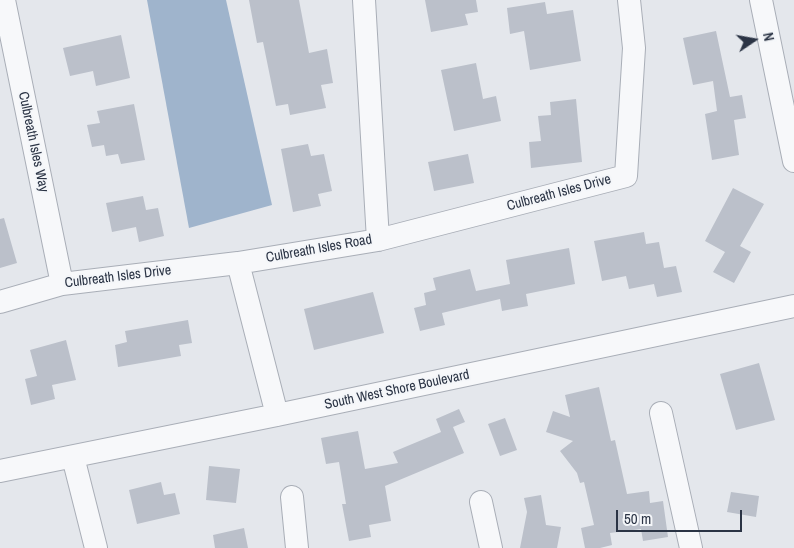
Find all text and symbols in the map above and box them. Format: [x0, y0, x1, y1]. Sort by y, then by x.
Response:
north arrow [729, 15, 779, 65]
text: N [759, 31, 778, 43]
street label: Culbreath Isles Way [14, 90, 52, 194]
street label: Culbreath Isles Drive [505, 171, 613, 215]
street label: Culbreath Isles Road [265, 231, 373, 267]
street label: Culbreath Isles Drive [64, 262, 172, 292]
street label: South West Shore Boulevard [323, 366, 471, 414]
scale bar [619, 500, 745, 532]
text: 50 m [624, 508, 651, 529]

